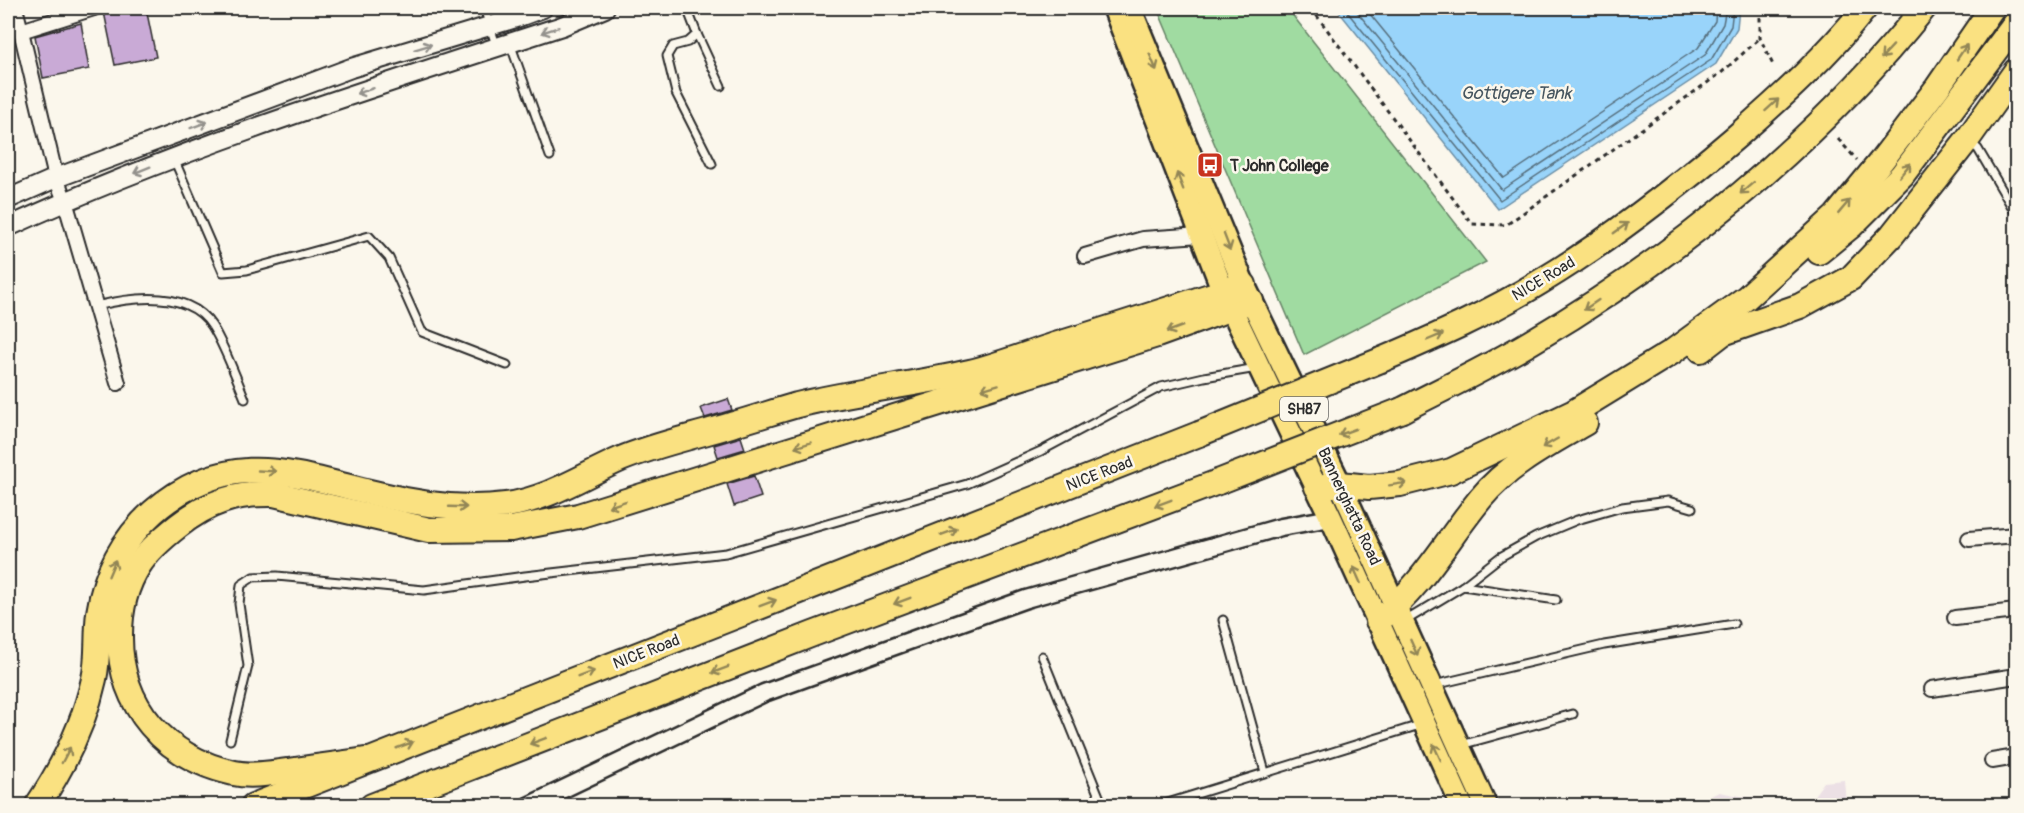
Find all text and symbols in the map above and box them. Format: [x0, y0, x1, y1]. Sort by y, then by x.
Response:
one-way arrow [542, 25, 560, 36]
one-way arrow [413, 40, 432, 51]
one-way arrow [1880, 44, 1894, 59]
one-way arrow [1956, 44, 1968, 60]
one-way arrow [1148, 52, 1159, 70]
water label: Gottigere Tank [1461, 82, 1573, 105]
one-way arrow [356, 86, 375, 97]
one-way arrow [1764, 98, 1779, 112]
one-way arrow [189, 118, 208, 129]
bus stop icon: T John College [1195, 150, 1225, 180]
place label: T John College [1229, 156, 1330, 176]
one-way arrow [1898, 163, 1912, 178]
one-way arrow [133, 165, 152, 176]
one-way arrow [1174, 172, 1185, 191]
one-way arrow [1740, 181, 1755, 195]
one-way arrow [1837, 199, 1850, 215]
one-way arrow [1612, 222, 1629, 234]
one-way arrow [1223, 232, 1234, 251]
street label: NICE Road [1508, 252, 1579, 305]
one-way arrow [1583, 299, 1600, 311]
one-way arrow [1167, 324, 1185, 335]
one-way arrow [1425, 331, 1444, 342]
one-way arrow [981, 383, 1000, 394]
road number: SH87 [1280, 397, 1328, 421]
one-way arrow [1339, 427, 1357, 438]
one-way arrow [1542, 438, 1559, 450]
one-way arrow [794, 440, 813, 451]
street label: Bannerghatta Road [1313, 444, 1385, 568]
street label: NICE Road [1063, 452, 1136, 496]
one-way arrow [257, 465, 277, 476]
one-way arrow [1388, 478, 1408, 489]
one-way arrow [1154, 498, 1173, 509]
one-way arrow [608, 499, 627, 510]
one-way arrow [448, 501, 468, 512]
one-way arrow [940, 526, 958, 537]
one-way arrow [107, 559, 118, 577]
one-way arrow [1350, 566, 1362, 584]
one-way arrow [893, 596, 911, 607]
one-way arrow [758, 597, 777, 608]
street label: NICE Road [610, 630, 683, 674]
one-way arrow [1409, 638, 1420, 656]
one-way arrow [711, 666, 729, 677]
one-way arrow [576, 668, 595, 679]
one-way arrow [529, 736, 548, 747]
one-way arrow [395, 739, 413, 750]
one-way arrow [1431, 744, 1443, 762]
one-way arrow [61, 747, 73, 765]

